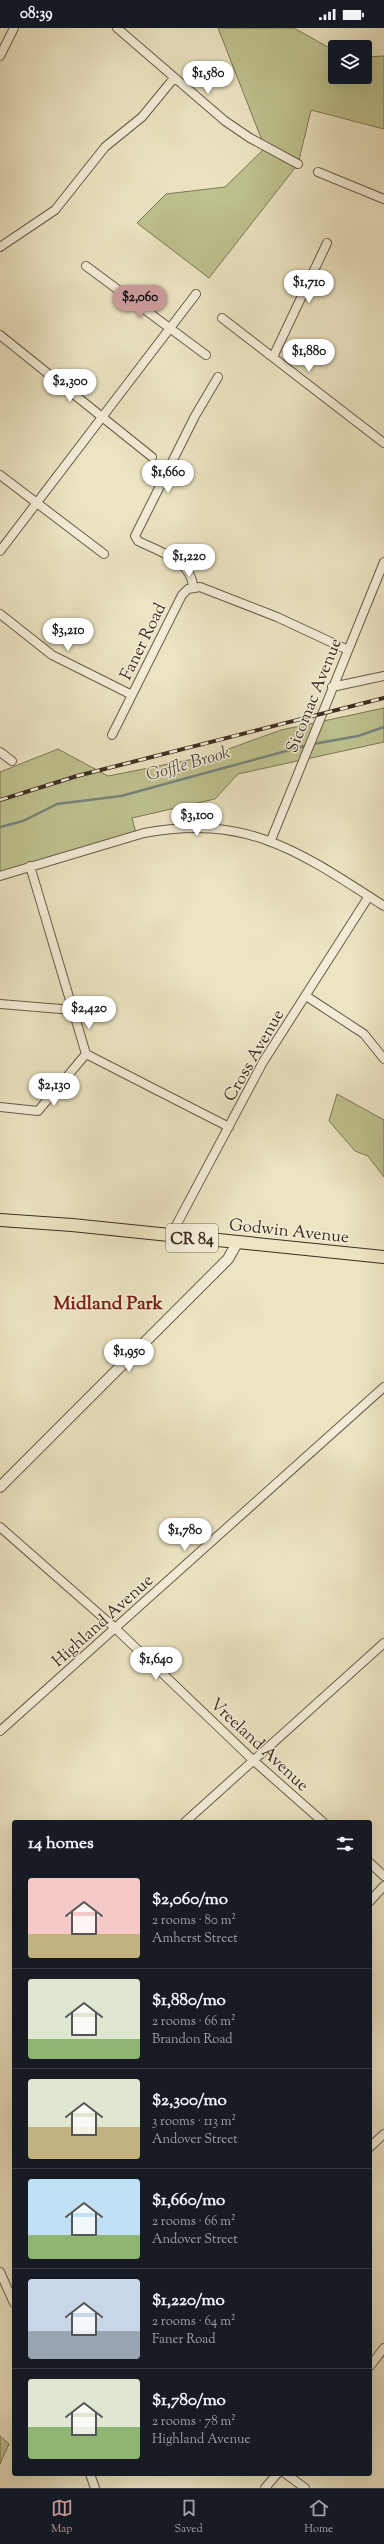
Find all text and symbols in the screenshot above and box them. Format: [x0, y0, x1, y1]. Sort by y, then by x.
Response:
text: 08:39 [20, 4, 53, 25]
map controls [328, 40, 372, 84]
button: layers [328, 40, 372, 84]
pin: $1,580 [175, 61, 241, 95]
text: $1,580 [192, 65, 224, 83]
pin: $1,710 [276, 270, 342, 304]
text: $1,710 [293, 274, 325, 292]
pin: $2,060 [107, 285, 173, 319]
text: $2,060 [122, 289, 158, 307]
pin: $1,880 [276, 339, 342, 373]
text: $1,880 [292, 343, 326, 361]
pin: $2,300 [37, 369, 103, 403]
text: $2,300 [52, 373, 88, 391]
pin: $1,660 [135, 460, 201, 494]
text: $1,660 [151, 464, 185, 482]
pin: $1,220 [156, 544, 222, 578]
text: $1,220 [172, 548, 206, 566]
street label: Faner Road [115, 599, 173, 684]
pin: $3,210 [35, 618, 101, 652]
text: $3,210 [52, 622, 84, 640]
street label: Sicomac Avenue [281, 635, 349, 757]
water label: Goffle Brook [143, 741, 234, 789]
pin: $3,100 [164, 803, 230, 837]
text: $3,100 [180, 807, 214, 825]
pin: $2,420 [56, 996, 122, 1030]
text: $2,420 [71, 1000, 107, 1018]
street label: Cross Avenue [219, 1005, 291, 1107]
pin: $2,130 [21, 1073, 87, 1107]
text: $2,130 [38, 1077, 70, 1095]
street label: Godwin Avenue [228, 1214, 350, 1250]
road number: CR 84 [166, 1224, 218, 1252]
district label: Midland Park [53, 1291, 163, 1318]
pin: $1,950 [96, 1339, 162, 1373]
text: $1,950 [113, 1343, 145, 1361]
pin: $1,780 [152, 1518, 218, 1552]
text: $1,780 [168, 1522, 202, 1540]
street label: Highland Avenue [47, 1569, 159, 1674]
pin: $1,640 [123, 1647, 189, 1681]
text: $1,640 [139, 1651, 173, 1669]
street label: Vreeland Avenue [204, 1693, 313, 1798]
text: 14 homes [28, 1832, 94, 1856]
icon: filters [334, 1833, 356, 1855]
text: $2,060/mo [152, 1888, 228, 1912]
icon: home [60, 1894, 108, 1942]
text: 2 rooms · 80 m² [152, 1912, 236, 1930]
text: Amherst Street [152, 1930, 238, 1948]
text: $1,880/mo [152, 1989, 226, 2013]
icon: home [60, 1995, 108, 2043]
text: 2 rooms · 66 m² [152, 2013, 235, 2031]
text: Brandon Road [152, 2031, 233, 2049]
text: $2,300/mo [152, 2089, 227, 2113]
icon: home [60, 2095, 108, 2143]
text: 3 rooms · 113 m² [152, 2113, 236, 2131]
text: Andover Street [152, 2131, 238, 2149]
text: $1,660/mo [152, 2189, 225, 2213]
icon: home [60, 2195, 108, 2243]
text: 2 rooms · 66 m² [152, 2213, 235, 2231]
text: Andover Street [152, 2231, 238, 2249]
text: $1,220/mo [152, 2289, 225, 2313]
icon: home [60, 2295, 108, 2343]
text: 2 rooms · 64 m² [152, 2313, 235, 2331]
text: Faner Road [152, 2331, 215, 2349]
text: $1,780/mo [152, 2389, 226, 2413]
icon: home [60, 2395, 108, 2443]
text: 2 rooms · 78 m² [152, 2413, 236, 2431]
text: Highland Avenue [152, 2431, 251, 2449]
tab: Map [51, 2497, 73, 2537]
tab: Saved [174, 2497, 203, 2537]
tab: Home [304, 2497, 333, 2537]

